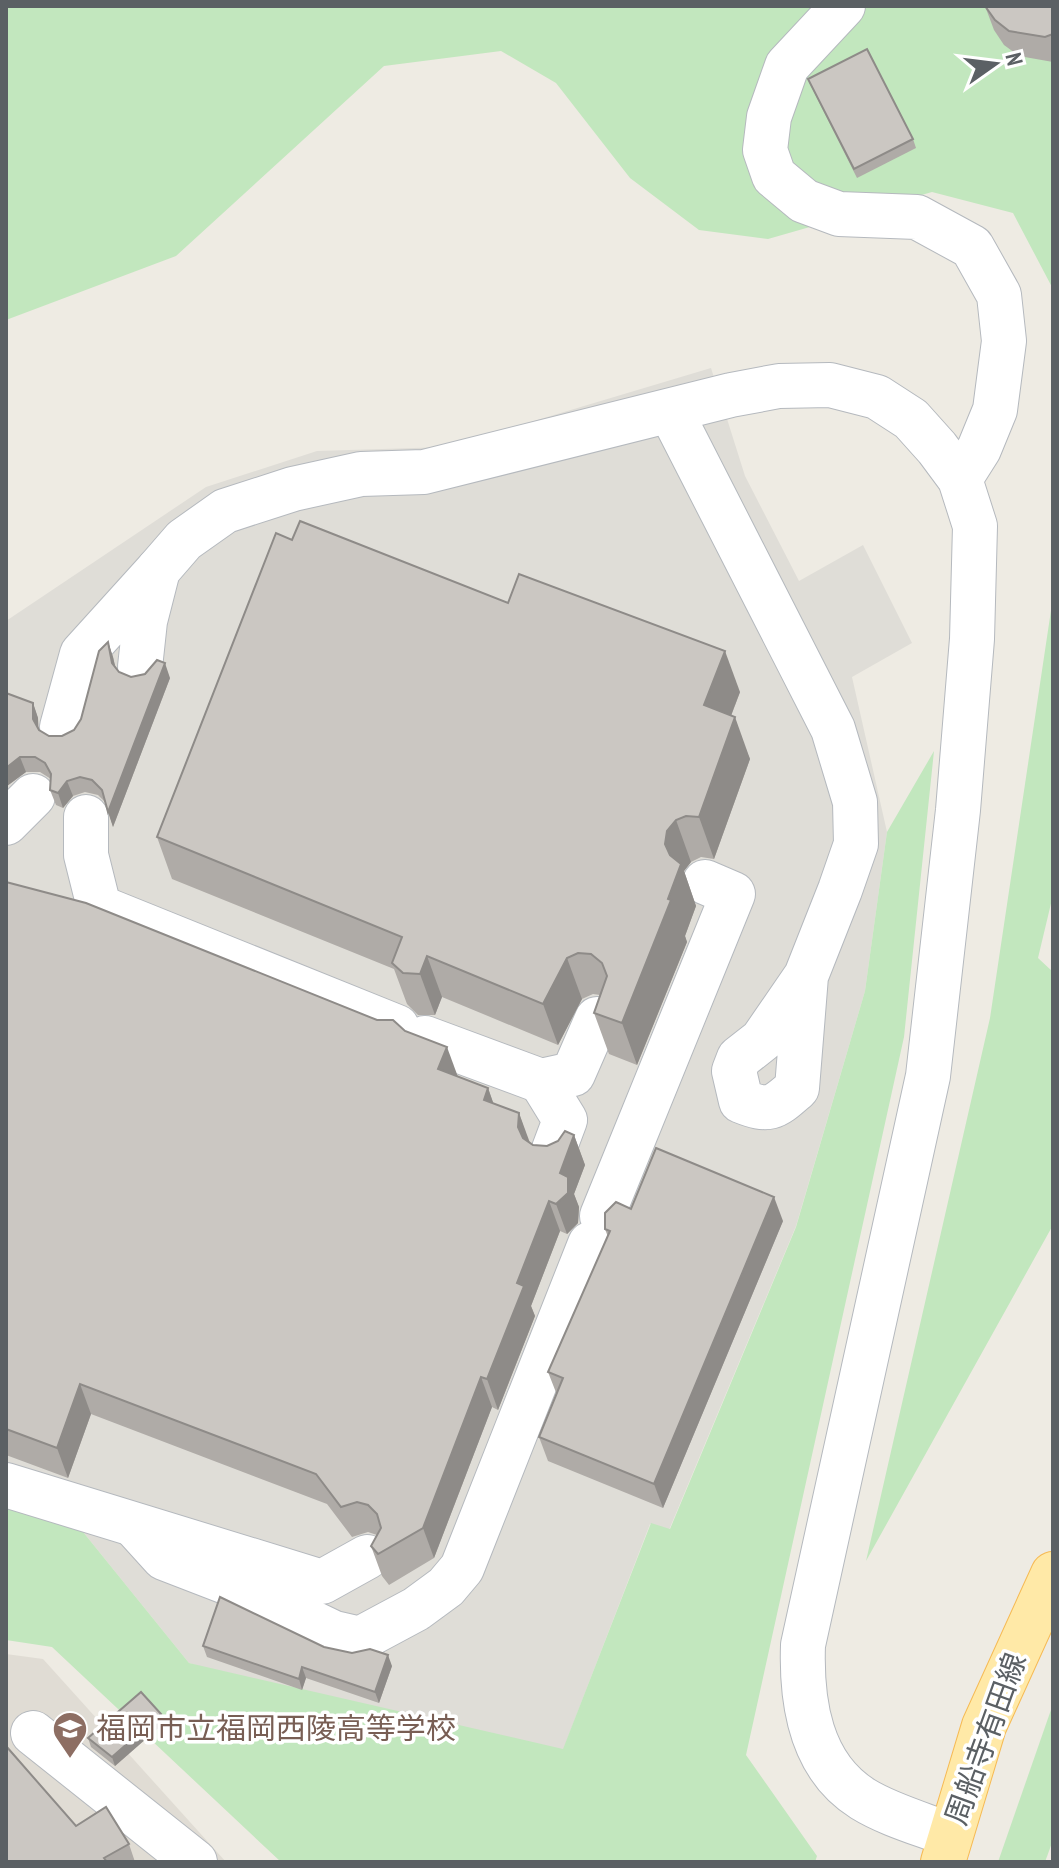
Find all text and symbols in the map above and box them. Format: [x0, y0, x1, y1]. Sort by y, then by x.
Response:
north arrow [955, 24, 1035, 104]
text: N [999, 50, 1029, 68]
street label: 周船寺有田線 [935, 1647, 1034, 1830]
place label: 福岡市立福岡西陵高等学校 [96, 1708, 456, 1747]
school or university icon: 福岡市立福岡西陵高等学校 [51, 1710, 89, 1760]

